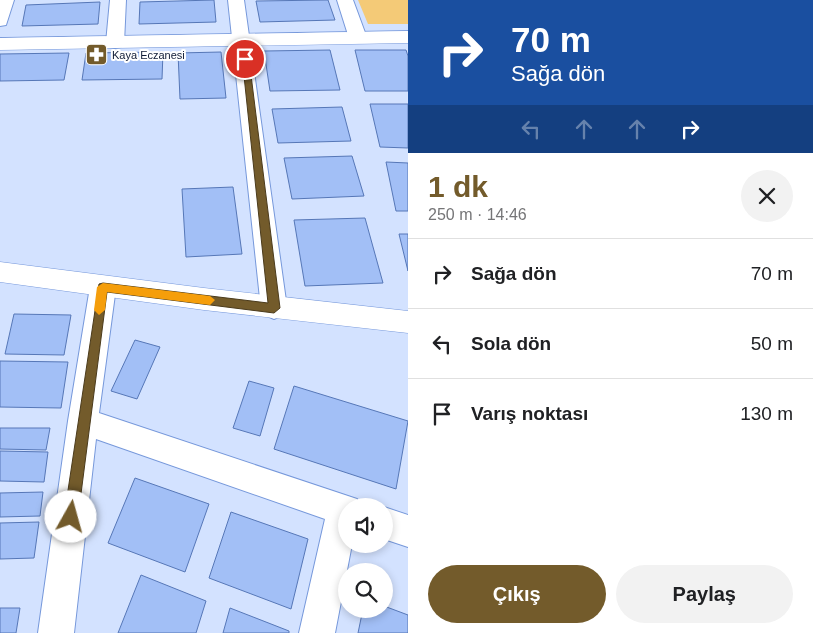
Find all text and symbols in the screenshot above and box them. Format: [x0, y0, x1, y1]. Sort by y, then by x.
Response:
icon: right [428, 20, 493, 85]
text: 70 m [511, 20, 591, 59]
pin [224, 38, 266, 80]
pharmacy icon: Kaya Eczanesi [84, 43, 108, 67]
icon: arrive [231, 45, 259, 73]
place label: Kaya Eczanesi [112, 49, 185, 61]
text: Sağa dön [511, 61, 605, 86]
icon: left [517, 115, 545, 143]
icon: ahead [570, 115, 598, 143]
icon: ahead [623, 115, 651, 143]
icon: right [676, 115, 704, 143]
text: 1 dk [428, 170, 488, 203]
button: close [741, 170, 793, 222]
text: 250 m · 14:46 [428, 206, 527, 223]
icon: right [428, 260, 456, 288]
text: Sağa dön [471, 263, 557, 284]
text: 70 m [751, 263, 793, 284]
icon: left [428, 330, 456, 358]
text: Sola dön [471, 333, 551, 354]
text: 50 m [751, 333, 793, 354]
icon: arrive [428, 400, 456, 428]
text: Varış noktası [471, 403, 588, 424]
text: 130 m [740, 403, 793, 424]
position arrow [44, 490, 96, 542]
map controls [338, 498, 393, 618]
button: sound [338, 498, 393, 553]
button: search [338, 563, 393, 618]
button: Çıkış [428, 565, 606, 623]
button: Paylaş [616, 565, 793, 623]

